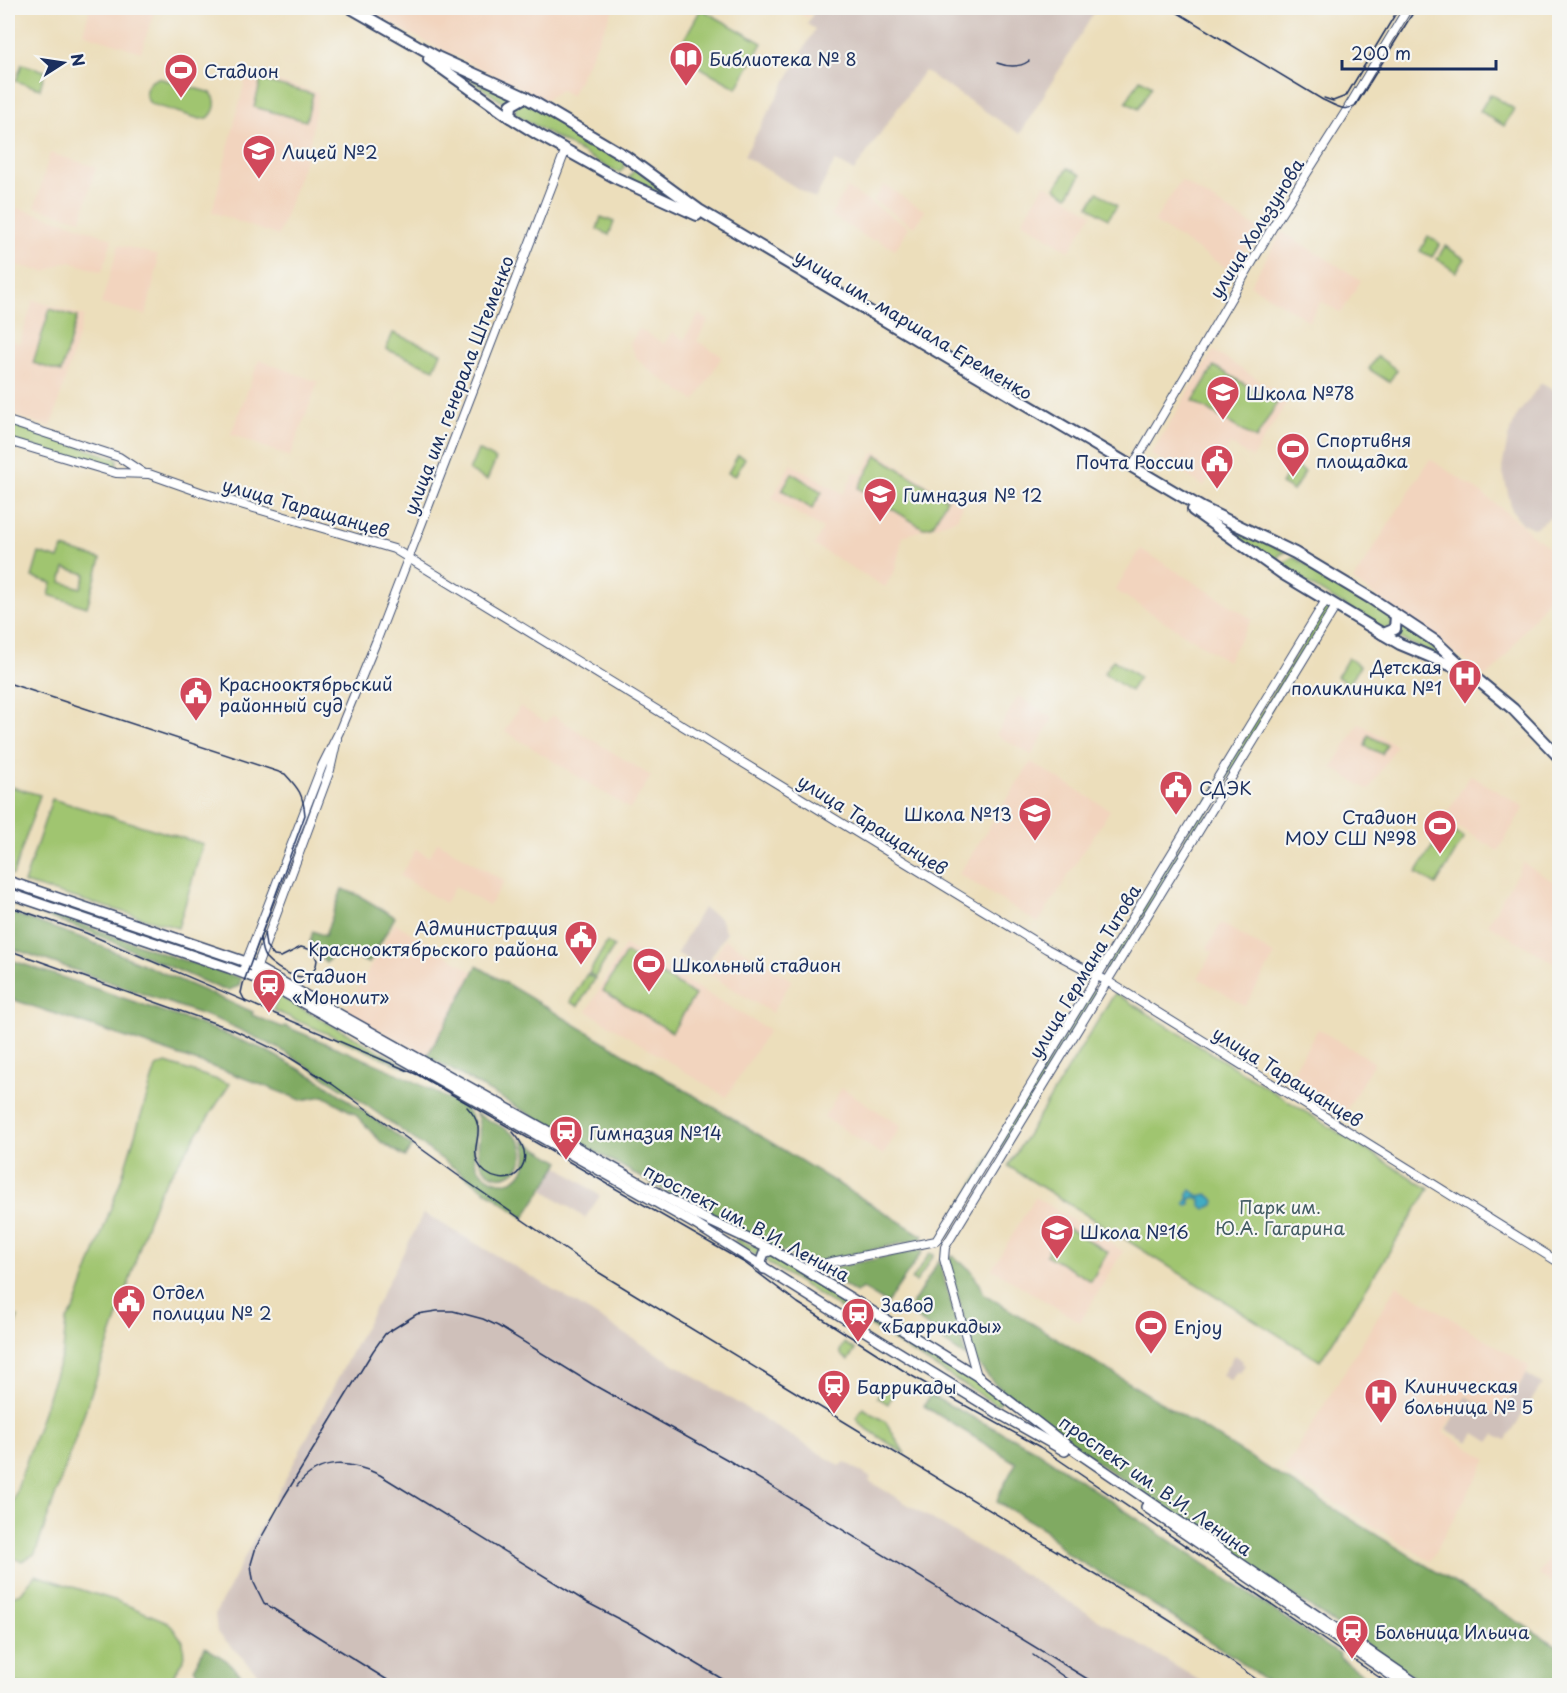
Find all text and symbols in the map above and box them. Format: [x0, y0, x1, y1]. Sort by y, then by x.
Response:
north arrow [33, 33, 93, 93]
scale bar [1342, 33, 1496, 71]
text: 200 m [1351, 39, 1411, 66]
library icon: Библиотека № 8 [668, 40, 704, 87]
place label: Библиотека № 8 [709, 45, 857, 72]
text: N [66, 51, 92, 68]
sports icon: Стадион [163, 52, 199, 99]
place label: Стадион [204, 57, 279, 84]
school or university icon: Лицей №2 [241, 133, 277, 180]
place label: Лицей №2 [282, 138, 378, 165]
street label: улица Хользунова [1202, 152, 1311, 303]
street label: улица им. маршала Еременко [790, 242, 1038, 406]
street label: улица им. генерала Штеменко [396, 251, 520, 519]
school or university icon: Школа №78 [1205, 374, 1241, 421]
place label: Школа №78 [1246, 379, 1355, 406]
place label: Спортивня площадка [1316, 426, 1412, 474]
sports icon: Спортивня площадка [1275, 431, 1311, 478]
public building icon: Почта России [1199, 443, 1235, 490]
place label: Почта России [1075, 448, 1194, 475]
street label: улица Таращанцев [219, 470, 393, 544]
school or university icon: Гимназия № 12 [862, 476, 898, 523]
place label: Гимназия № 12 [903, 481, 1043, 508]
place label: Детская поликлиника №1 [1291, 653, 1442, 701]
hospital icon: Детская поликлиника №1 [1447, 658, 1483, 705]
place label: Краснооктябрьский районный суд [219, 670, 393, 718]
public building icon: Краснооктябрьский районный суд [178, 675, 214, 722]
street label: улица Таращанцев [793, 767, 953, 881]
public building icon: СДЭК [1158, 769, 1194, 816]
place label: СДЭК [1199, 774, 1252, 801]
school or university icon: Школа №13 [1017, 795, 1053, 842]
place label: Школа №13 [904, 800, 1012, 827]
place label: Стадион МОУ СШ №98 [1285, 803, 1417, 851]
sports icon: Стадион МОУ СШ №98 [1422, 808, 1458, 855]
street label: улица Германа Титова [1021, 878, 1147, 1063]
place label: Администрация Краснооктябрьского района [308, 914, 559, 962]
public building icon: Администрация Краснооктябрьского района [563, 919, 599, 966]
sports icon: Школьный стадион [631, 946, 667, 993]
place label: Школьный стадион [672, 951, 841, 978]
place label: Стадион «Монолит» [292, 962, 389, 1010]
station icon: Стадион «Монолит» [251, 967, 287, 1014]
street label: улица Таращанцев [1208, 1019, 1368, 1133]
station icon: Гимназия №14 [548, 1114, 584, 1161]
place label: Гимназия №14 [589, 1119, 722, 1146]
street label: проспект им. В.И. Ленина [639, 1156, 855, 1288]
park label: Парк им. Ю.А. Гагарина [1215, 1193, 1346, 1241]
school or university icon: Школа №16 [1039, 1213, 1075, 1260]
place label: Школа №16 [1080, 1218, 1189, 1245]
place label: Отдел полиции № 2 [152, 1278, 272, 1326]
public building icon: Отдел полиции № 2 [111, 1283, 147, 1330]
place label: Завод «Баррикады» [881, 1291, 1002, 1339]
station icon: Завод «Баррикады» [840, 1296, 876, 1343]
sports icon: Enjoy [1133, 1308, 1169, 1355]
place label: Enjoy [1174, 1313, 1222, 1340]
station icon: Баррикады [816, 1368, 852, 1415]
place label: Клиническая больница № 5 [1404, 1372, 1533, 1420]
place label: Баррикады [857, 1373, 957, 1400]
hospital icon: Клиническая больница № 5 [1363, 1377, 1399, 1424]
street label: проспект им. В.И. Ленина [1054, 1408, 1258, 1562]
station icon: Больница Ильича [1334, 1613, 1370, 1660]
place label: Больница Ильича [1375, 1618, 1530, 1645]

